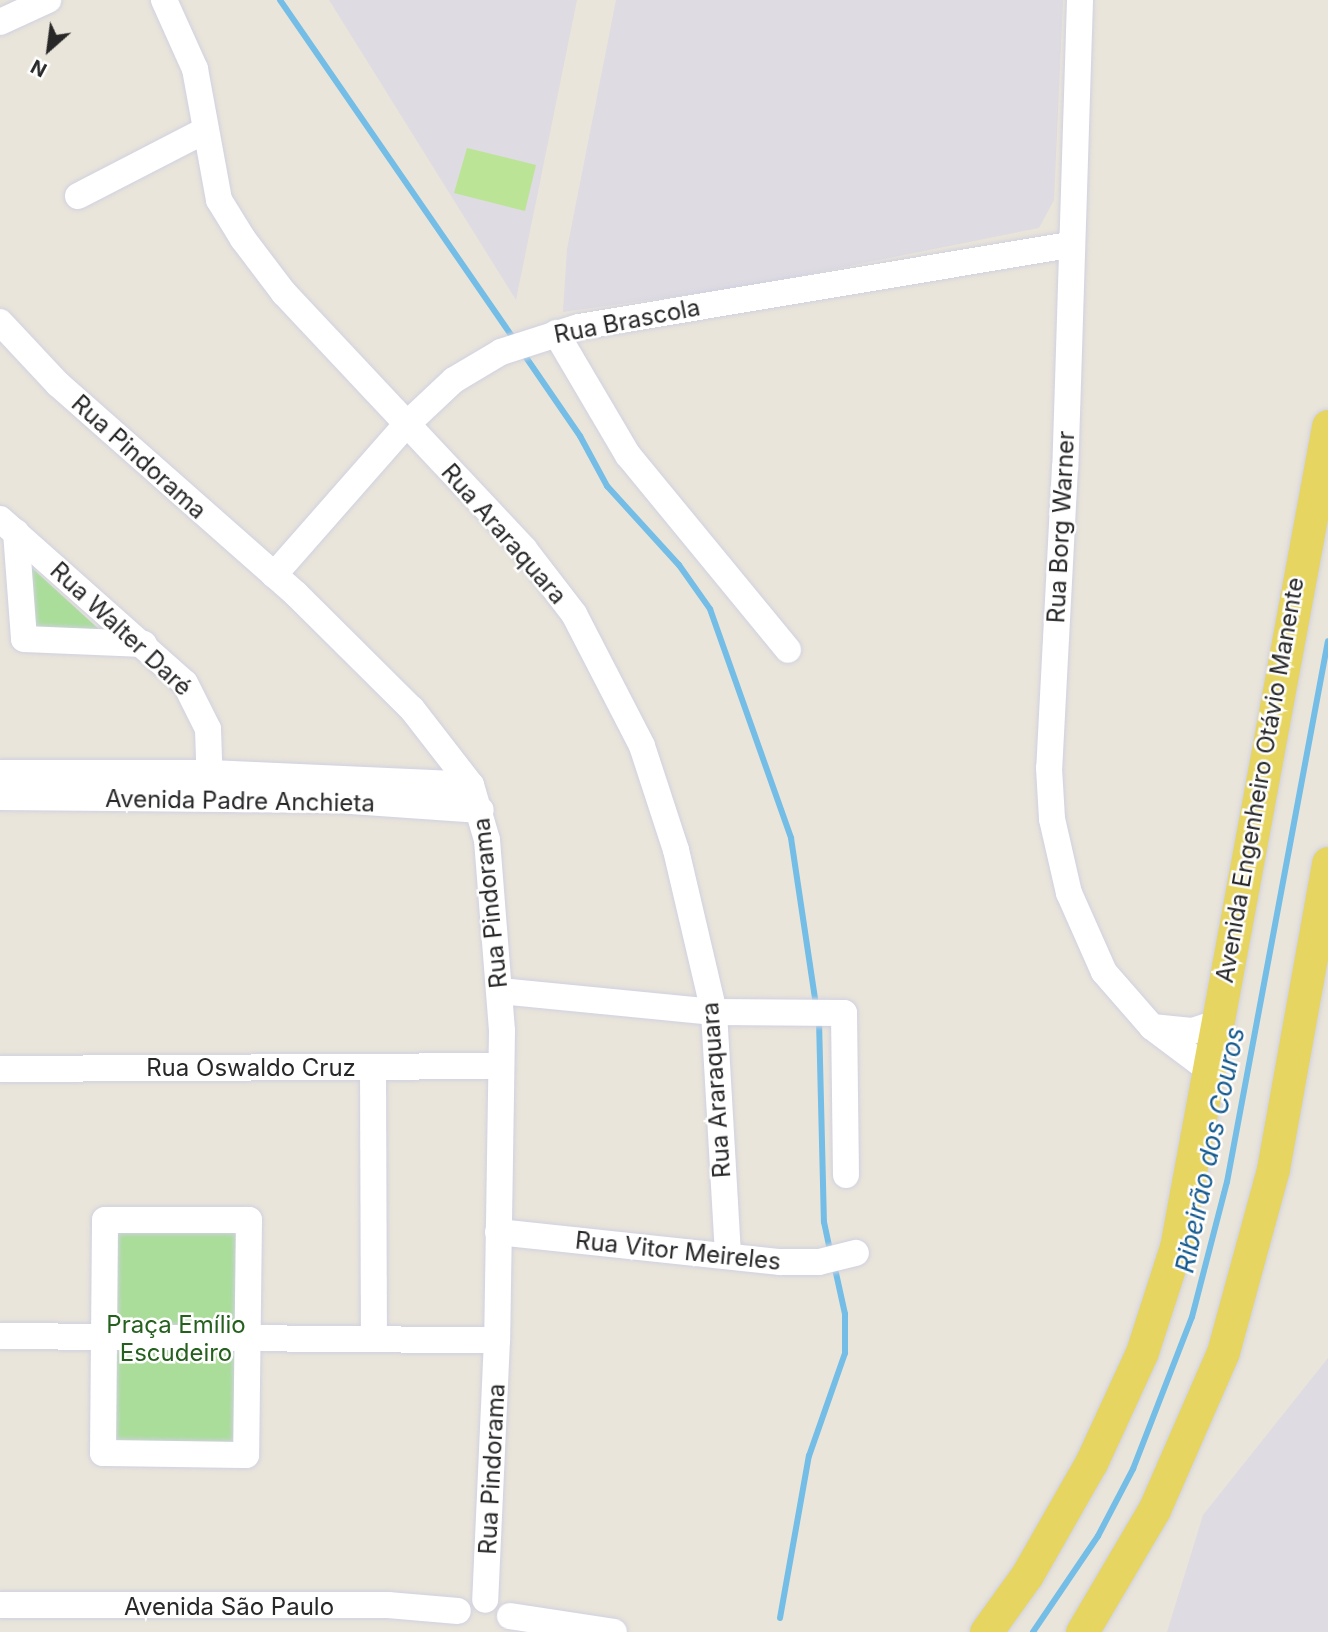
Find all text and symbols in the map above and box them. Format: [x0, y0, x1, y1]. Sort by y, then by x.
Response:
north arrow [14, 14, 84, 84]
text: N [27, 54, 51, 82]
street label: Rua Brascola [552, 293, 702, 349]
street label: Rua Pindorama [66, 389, 212, 525]
street label: Rua Borg Warner [1042, 430, 1080, 624]
street label: Rua Araraquara [435, 458, 573, 610]
street label: Rua Walter Daré [44, 556, 198, 702]
street label: Avenida Engenheiro Otávio Manente [1210, 575, 1310, 985]
street label: Avenida Padre Anchieta [105, 784, 375, 818]
street label: Rua Pindorama [467, 816, 513, 990]
street label: Rua Araraquara [695, 1001, 737, 1179]
water label: Ribeirão dos Couros [1169, 1024, 1251, 1276]
street label: Rua Oswaldo Cruz [146, 1054, 356, 1082]
street label: Rua Vitor Meireles [574, 1226, 782, 1276]
park label: Praça Emílio Escudeiro [106, 1311, 246, 1367]
street label: Rua Pindorama [473, 1383, 511, 1555]
street label: Avenida São Paulo [124, 1593, 334, 1621]

